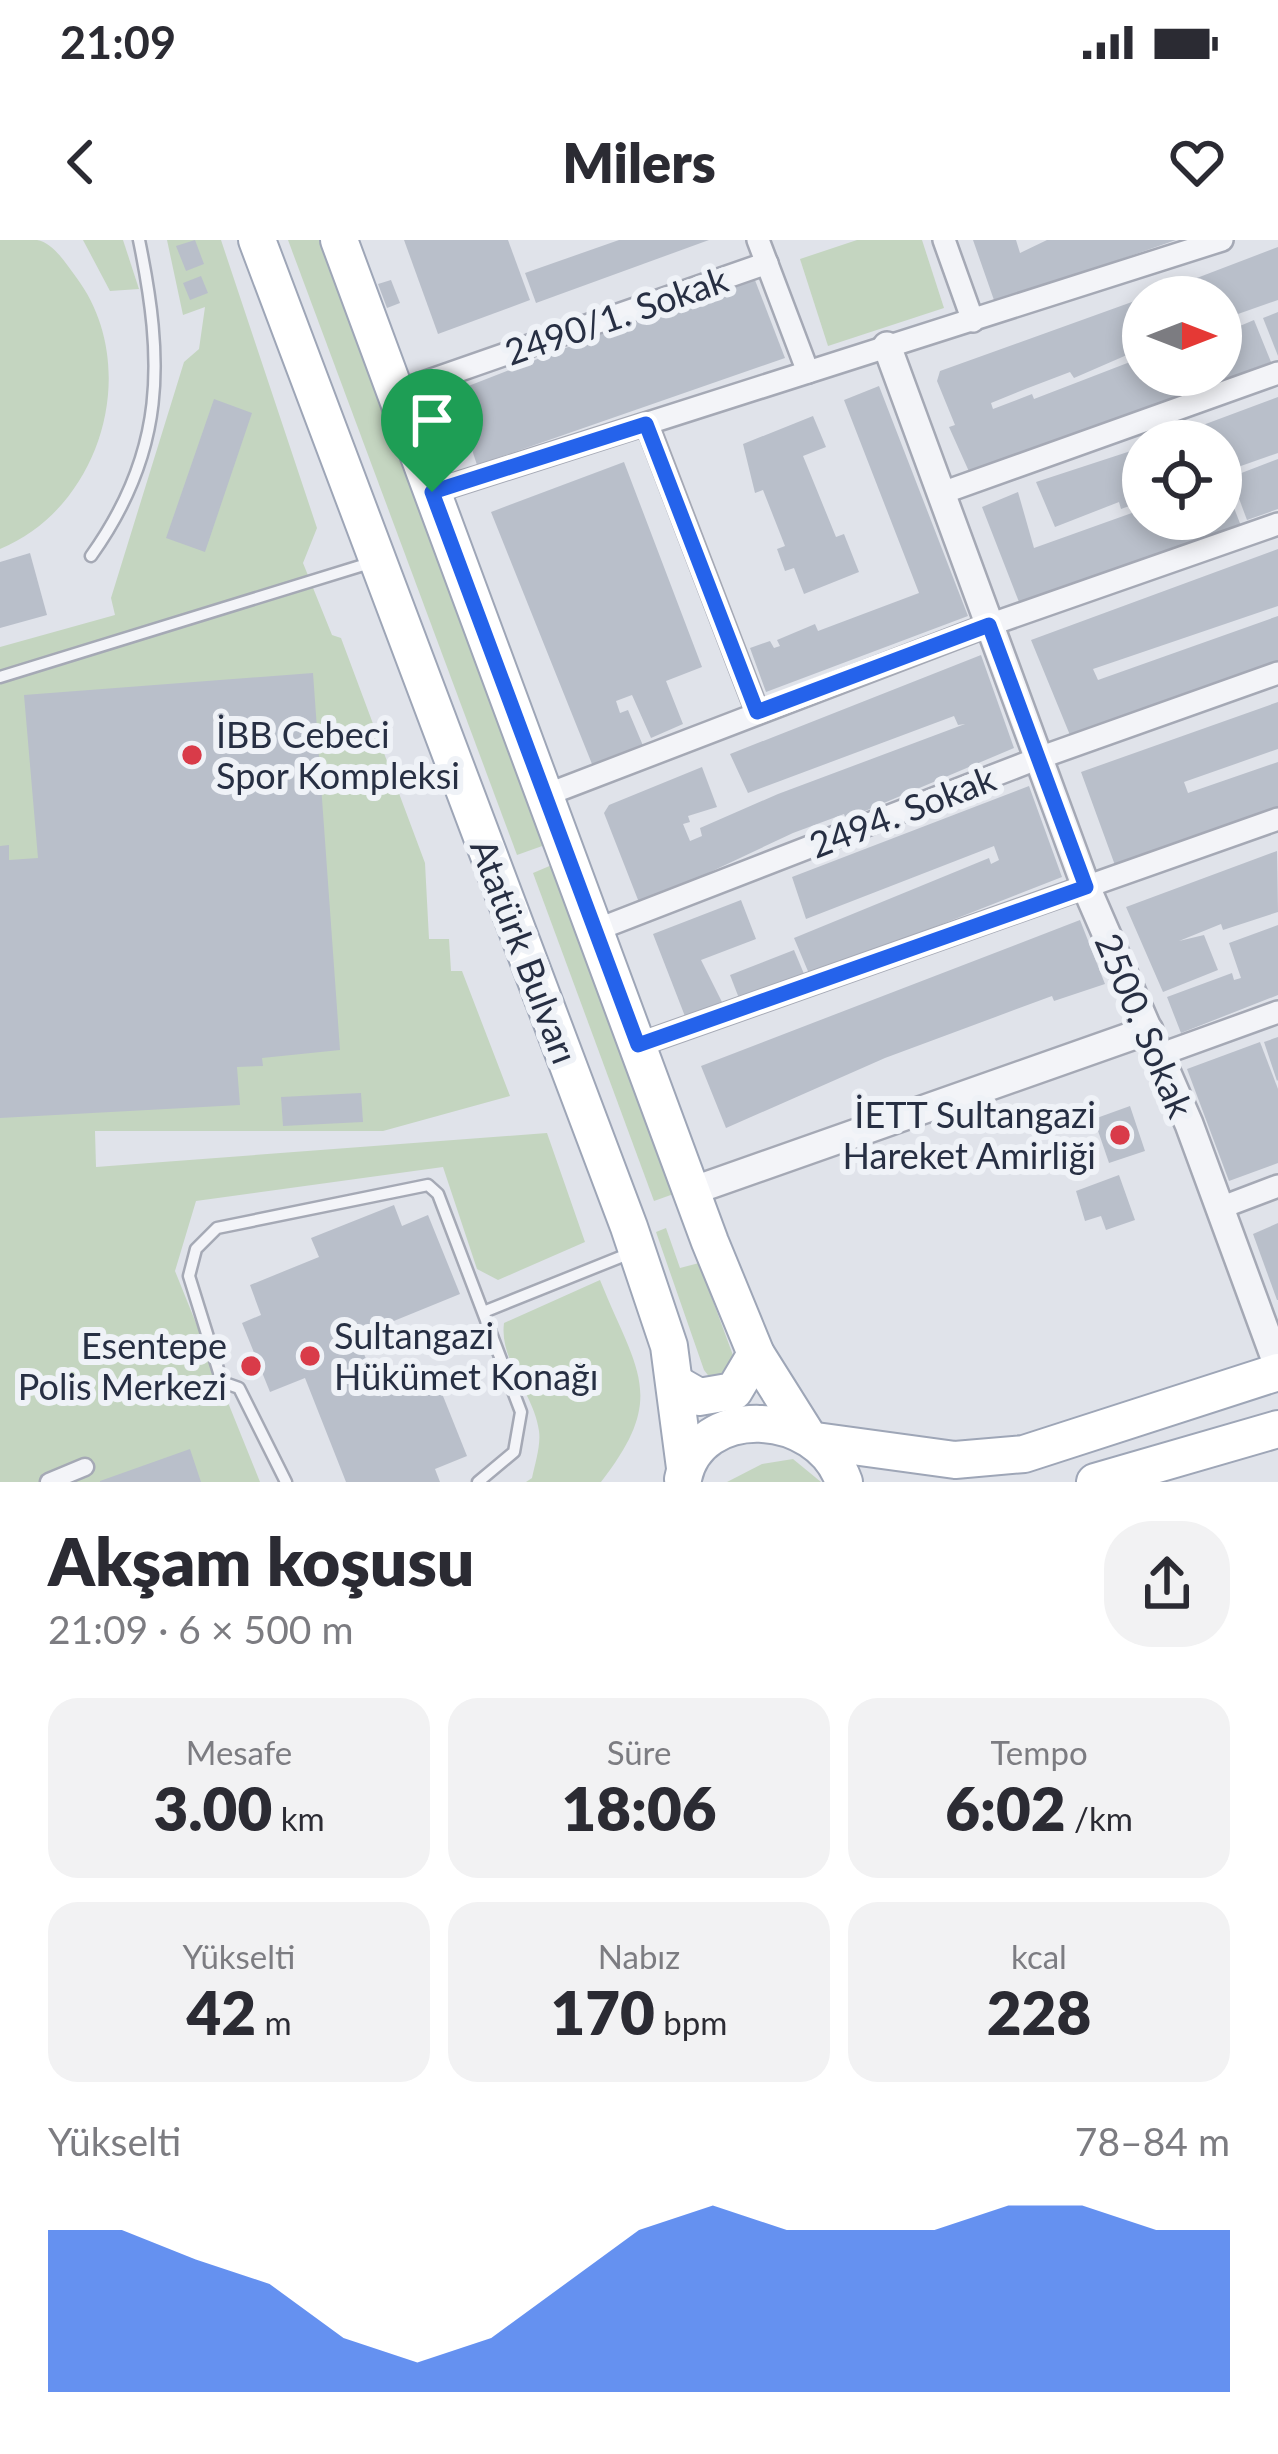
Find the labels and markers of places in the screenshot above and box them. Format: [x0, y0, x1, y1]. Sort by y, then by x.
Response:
pin [381, 369, 483, 492]
place label: İBB Cebeci Spor Kompleksi [216, 712, 460, 797]
marker: İBB Cebeci Spor Kompleksi [179, 742, 205, 768]
place label: İETT Sultangazi Hareket Amirliği [843, 1092, 1096, 1177]
marker: İETT Sultangazi Hareket Amirliği [1107, 1122, 1133, 1148]
place label: Sultangazi Hükümet Konağı [334, 1313, 598, 1398]
place label: Esentepe Polis Merkezi [18, 1323, 227, 1408]
marker: Sultangazi Hükümet Konağı [297, 1343, 323, 1369]
marker: Esentepe Polis Merkezi [238, 1353, 264, 1379]

